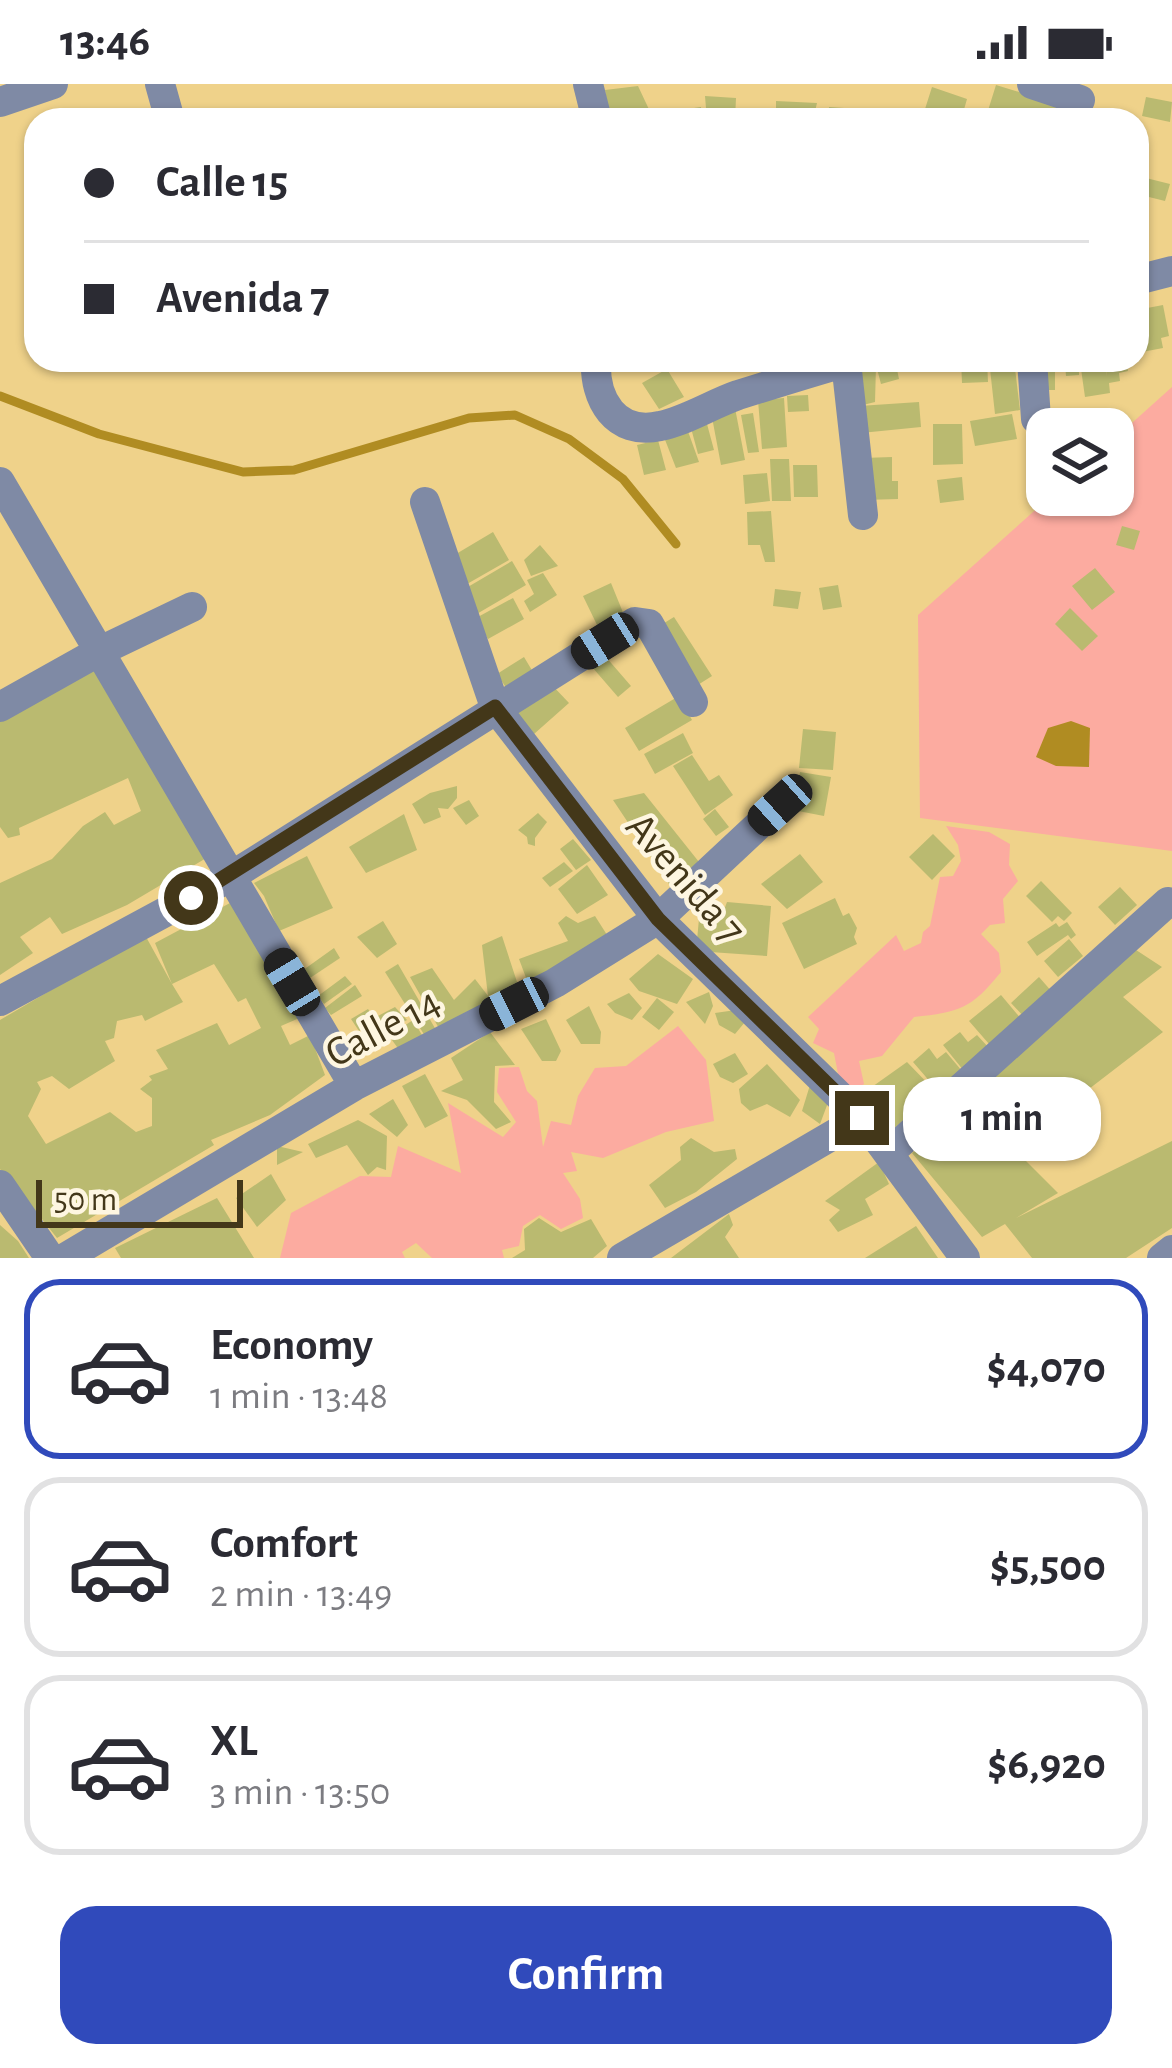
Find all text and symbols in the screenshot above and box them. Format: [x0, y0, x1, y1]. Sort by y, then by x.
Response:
text: 13:46 [60, 19, 150, 64]
text: Calle 15 [156, 160, 288, 205]
text: Avenida 7 [156, 276, 330, 321]
map controls [1026, 408, 1134, 516]
button: layers [1026, 408, 1134, 516]
car [565, 607, 645, 675]
car [741, 768, 819, 842]
street label: Avenida 7 [618, 805, 753, 952]
route start [164, 871, 218, 925]
car [258, 942, 326, 1022]
car [474, 972, 554, 1036]
street label: Calle 14 [319, 980, 447, 1075]
callout: 1 min [904, 1076, 1102, 1160]
route end [835, 1091, 889, 1145]
text: 1 min [961, 1099, 1043, 1138]
scale bar [36, 1174, 243, 1227]
text: 50 m [54, 1184, 117, 1217]
icon: car [66, 1315, 174, 1423]
text: Economy [210, 1323, 373, 1368]
text: $4,070 [986, 1346, 1106, 1391]
text: 1 min · 13:48 [210, 1377, 388, 1416]
icon: car [66, 1513, 174, 1621]
text: Comfort [210, 1521, 358, 1566]
text: $5,500 [990, 1544, 1106, 1589]
text: 2 min · 13:49 [210, 1575, 392, 1614]
icon: car [66, 1711, 174, 1819]
text: XL [210, 1719, 258, 1764]
text: $6,920 [987, 1742, 1106, 1787]
text: 3 min · 13:50 [210, 1773, 390, 1812]
button: Confirm [60, 1906, 1112, 2044]

